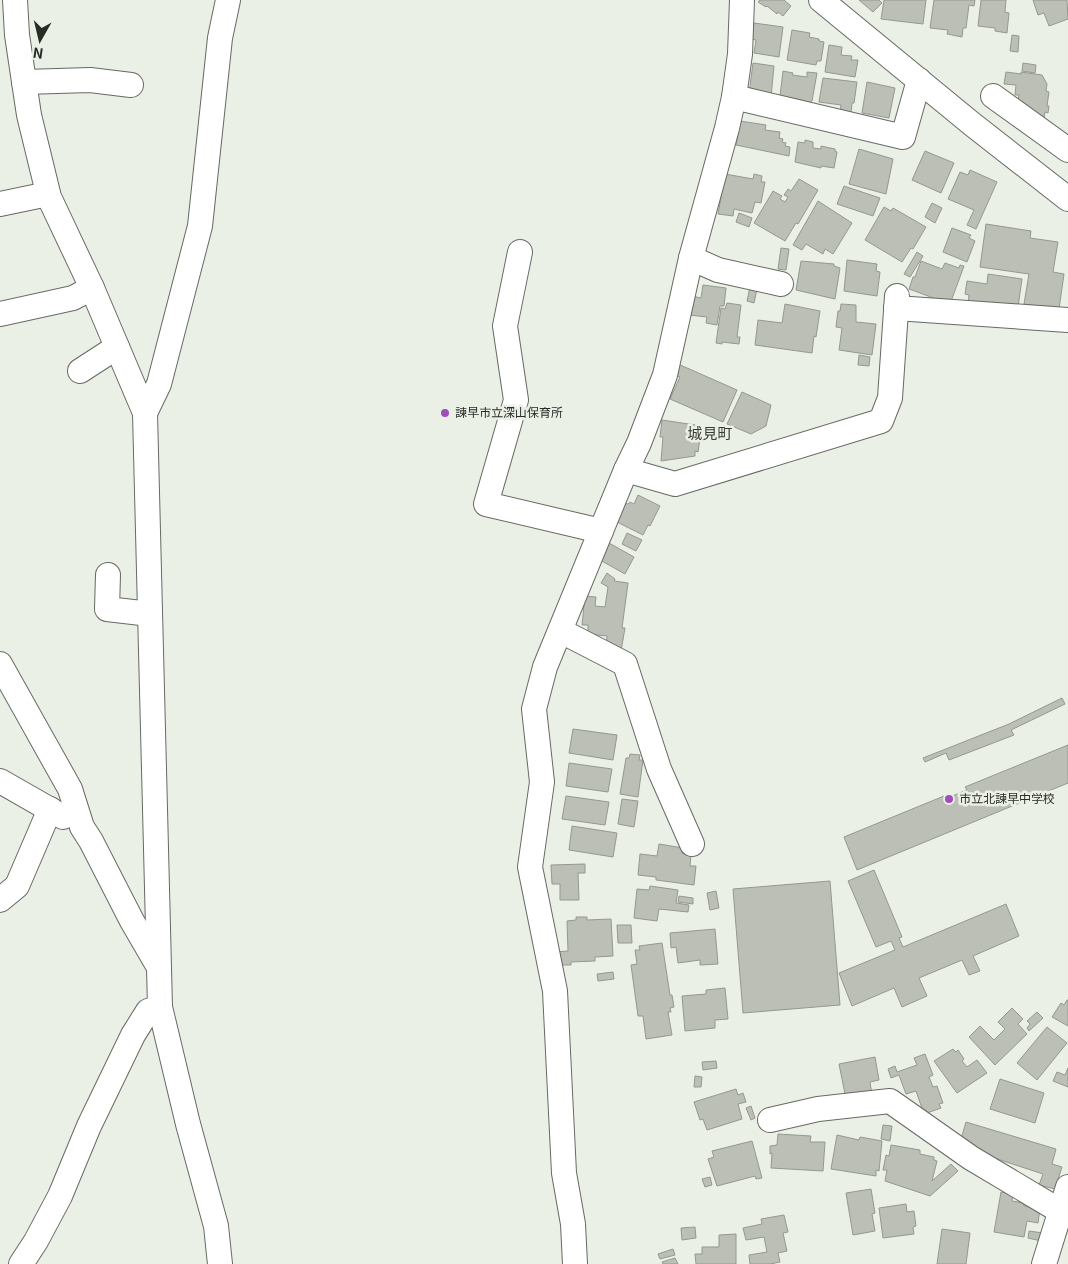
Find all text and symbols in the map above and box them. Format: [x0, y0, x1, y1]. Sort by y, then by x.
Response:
north arrow [15, 15, 65, 65]
text: N [31, 43, 45, 64]
place label: 諫早市立深山保育所 [455, 403, 563, 420]
marker: 諫早市立深山保育所 [439, 407, 451, 419]
district label: 城見町 [687, 422, 733, 443]
place label: 市立北諫早中学校 [959, 789, 1055, 806]
marker: 市立北諫早中学校 [943, 793, 955, 805]

